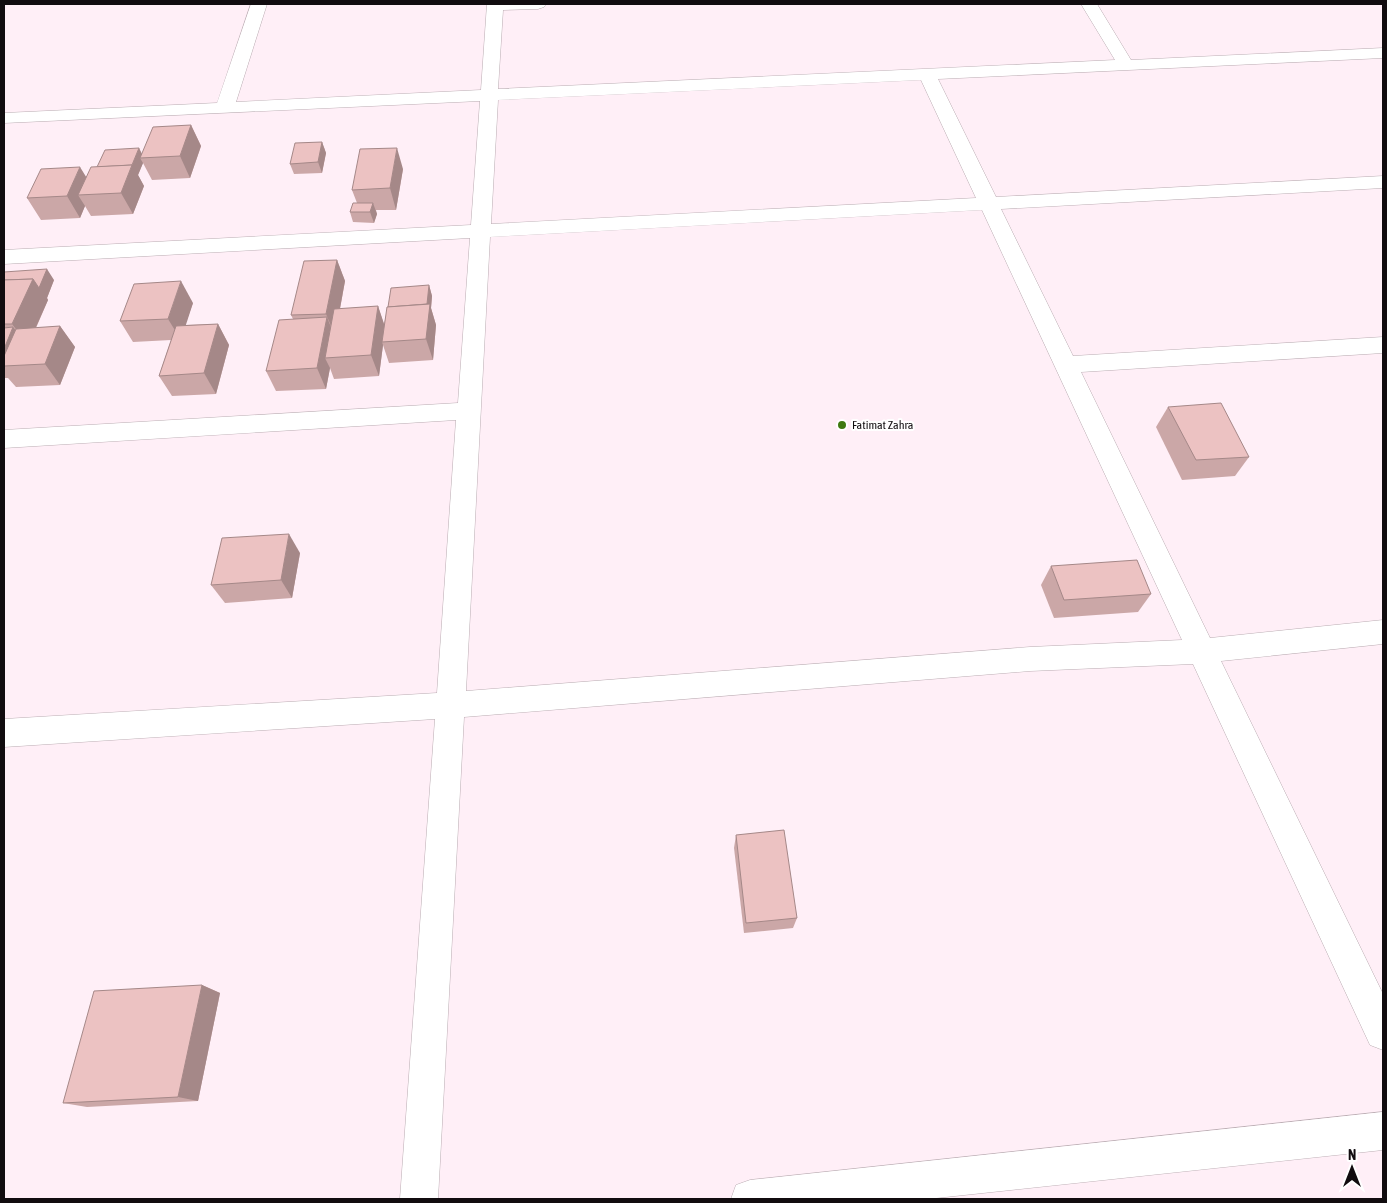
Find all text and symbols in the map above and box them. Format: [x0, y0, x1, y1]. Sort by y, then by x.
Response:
place label: Fatimat Zahra [852, 418, 913, 432]
marker: Fatimat Zahra [836, 419, 848, 431]
north arrow [1327, 1143, 1377, 1193]
text: N [1348, 1147, 1356, 1163]

